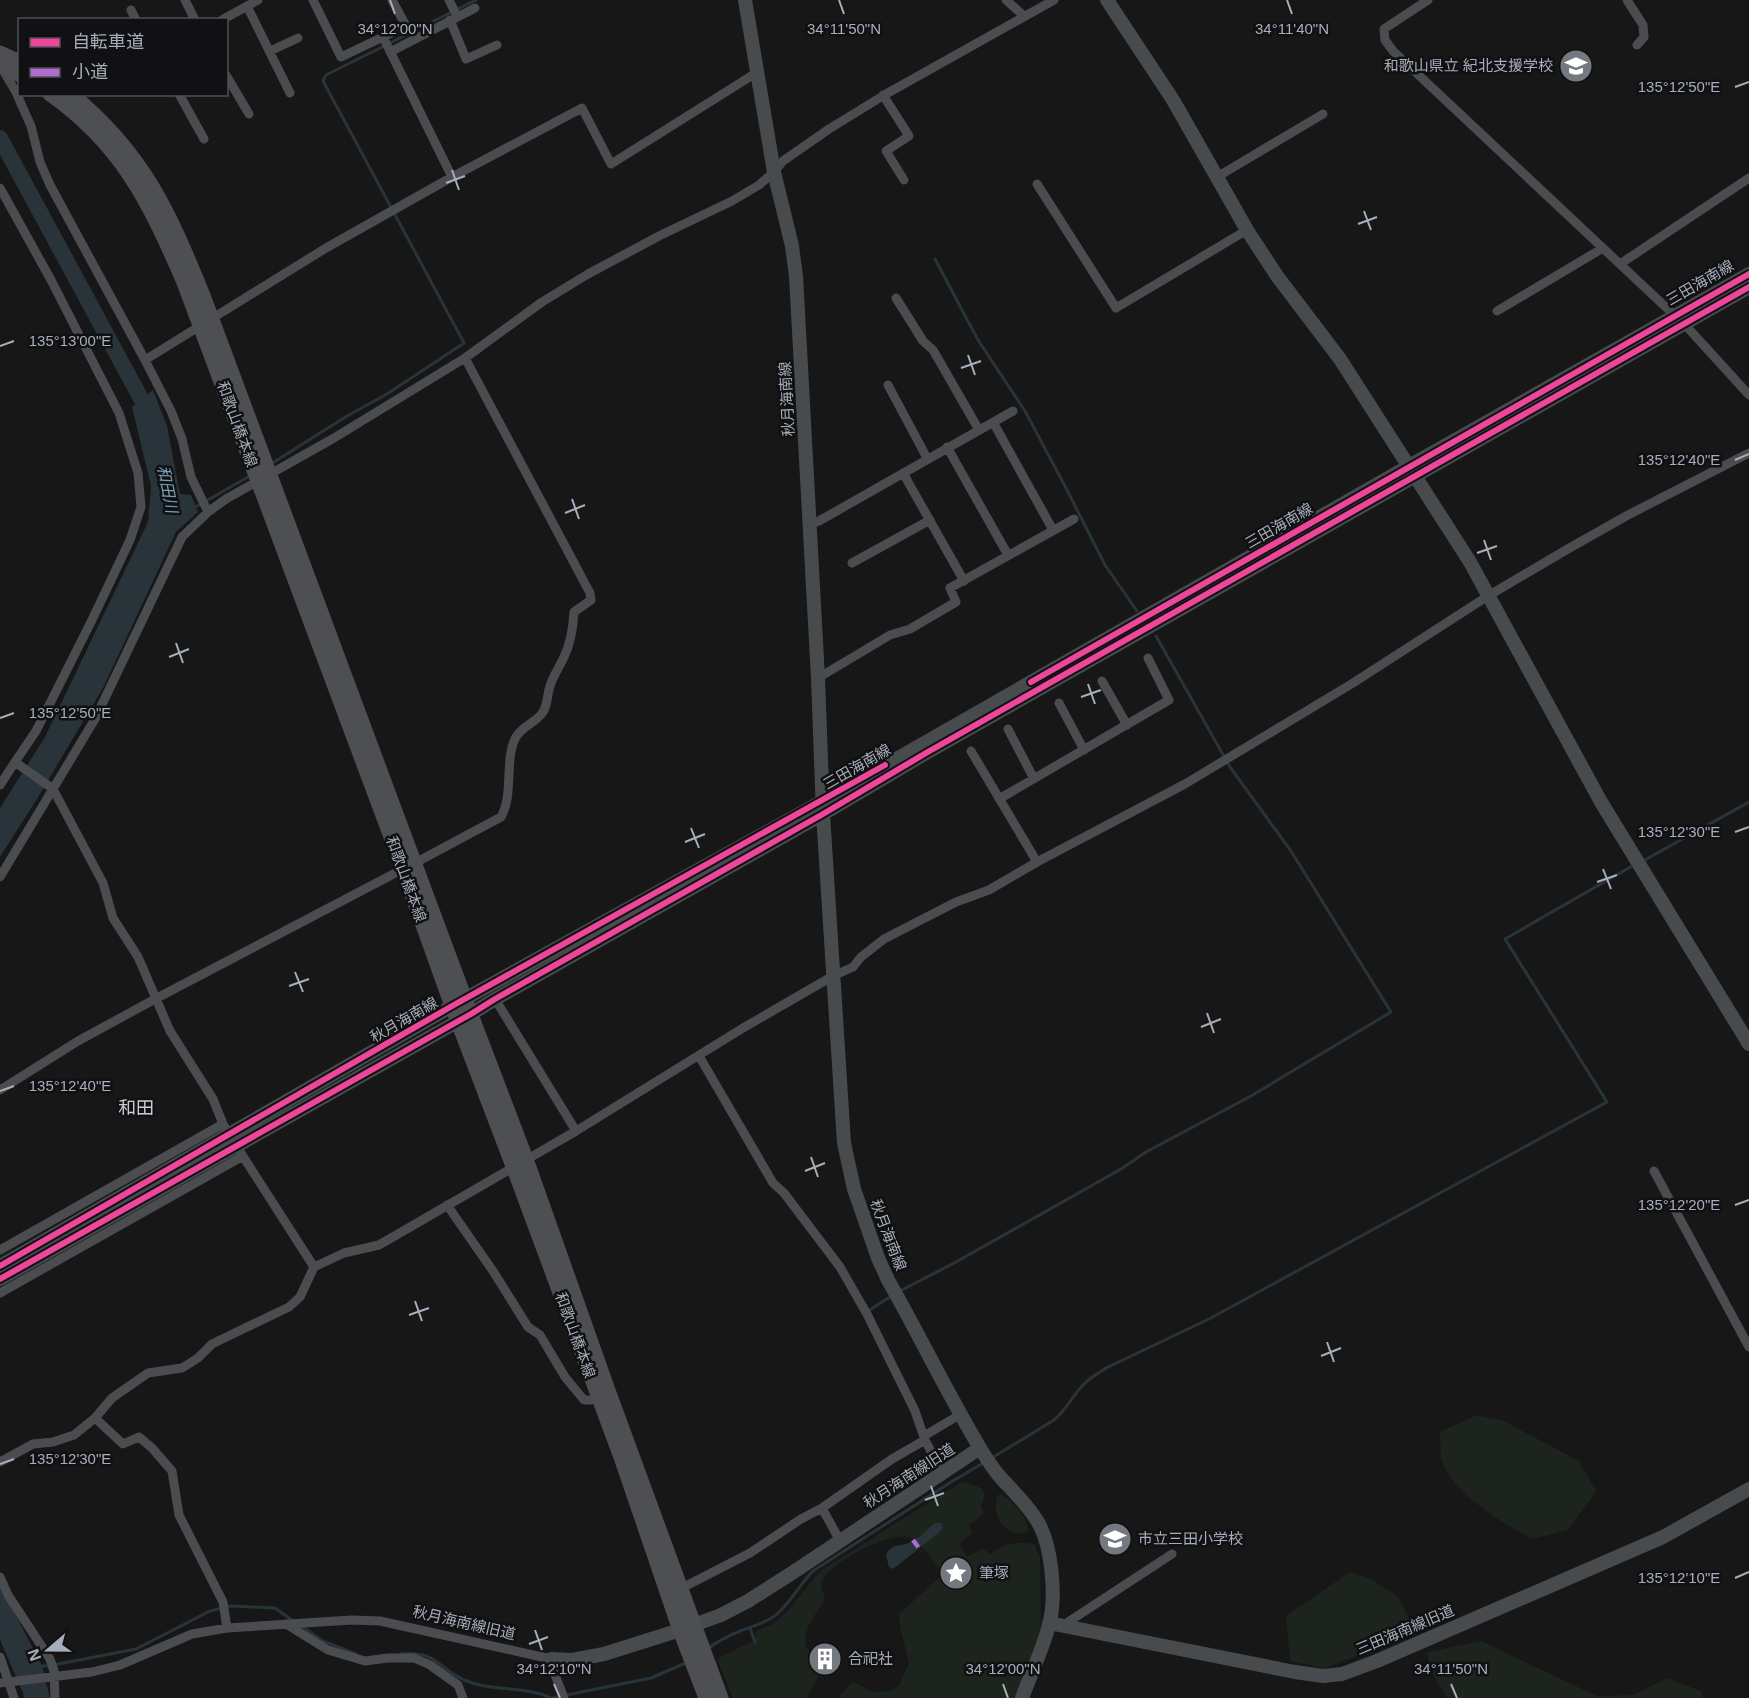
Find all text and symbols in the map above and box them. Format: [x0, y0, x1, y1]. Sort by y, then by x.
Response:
legend [18, 18, 228, 96]
text: 34°12'00"N [357, 20, 433, 37]
text: 34°11'50"N [807, 20, 881, 37]
text: 34°11'40"N [1255, 20, 1329, 37]
text: 自転車道 [72, 32, 144, 52]
school or university icon: 和歌山県立 紀北支援学校 [1558, 48, 1594, 84]
place label: 和歌山県立 紀北支援学校 [1384, 57, 1553, 74]
text: 小道 [72, 62, 108, 82]
text: 135°12'50"E [1638, 78, 1720, 95]
street label: 三田海南線 [1663, 256, 1736, 309]
text: 135°13'00"E [29, 332, 111, 349]
street label: 秋月海南線 [776, 361, 797, 437]
street label: 和歌山橋本線 [214, 379, 261, 469]
text: 135°12'40"E [1638, 451, 1720, 468]
water label: 和田川 [155, 464, 181, 516]
street label: 三田海南線 [1242, 499, 1315, 552]
text: 135°12'50"E [29, 704, 111, 721]
street label: 三田海南線 [820, 740, 893, 793]
text: 135°12'30"E [1638, 823, 1720, 840]
street label: 和歌山橋本線 [383, 834, 430, 924]
street label: 秋月海南線 [367, 993, 440, 1046]
text: 135°12'40"E [29, 1077, 111, 1094]
district label: 和田 [118, 1098, 154, 1118]
text: 135°12'20"E [1638, 1196, 1720, 1213]
street label: 秋月海南線 [867, 1197, 910, 1273]
street label: 和歌山橋本線 [552, 1290, 599, 1380]
street label: 秋月海南線旧道 [860, 1440, 957, 1511]
text: 135°12'30"E [29, 1450, 111, 1467]
school or university icon: 市立三田小学校 [1097, 1521, 1133, 1557]
place label: 市立三田小学校 [1138, 1530, 1243, 1547]
place icon: 筆塚 [938, 1555, 974, 1591]
place label: 筆塚 [979, 1564, 1009, 1581]
text: 135°12'10"E [1638, 1569, 1720, 1586]
street label: 三田海南線旧道 [1353, 1601, 1456, 1658]
street label: 秋月海南線旧道 [411, 1602, 517, 1643]
north arrow [18, 1620, 78, 1680]
building icon: 合祀社 [807, 1641, 843, 1677]
text: N [24, 1647, 44, 1663]
place label: 合祀社 [848, 1650, 893, 1667]
text: 34°12'10"N [516, 1660, 592, 1677]
text: 34°12'00"N [965, 1660, 1041, 1677]
text: 34°11'50"N [1414, 1660, 1488, 1677]

